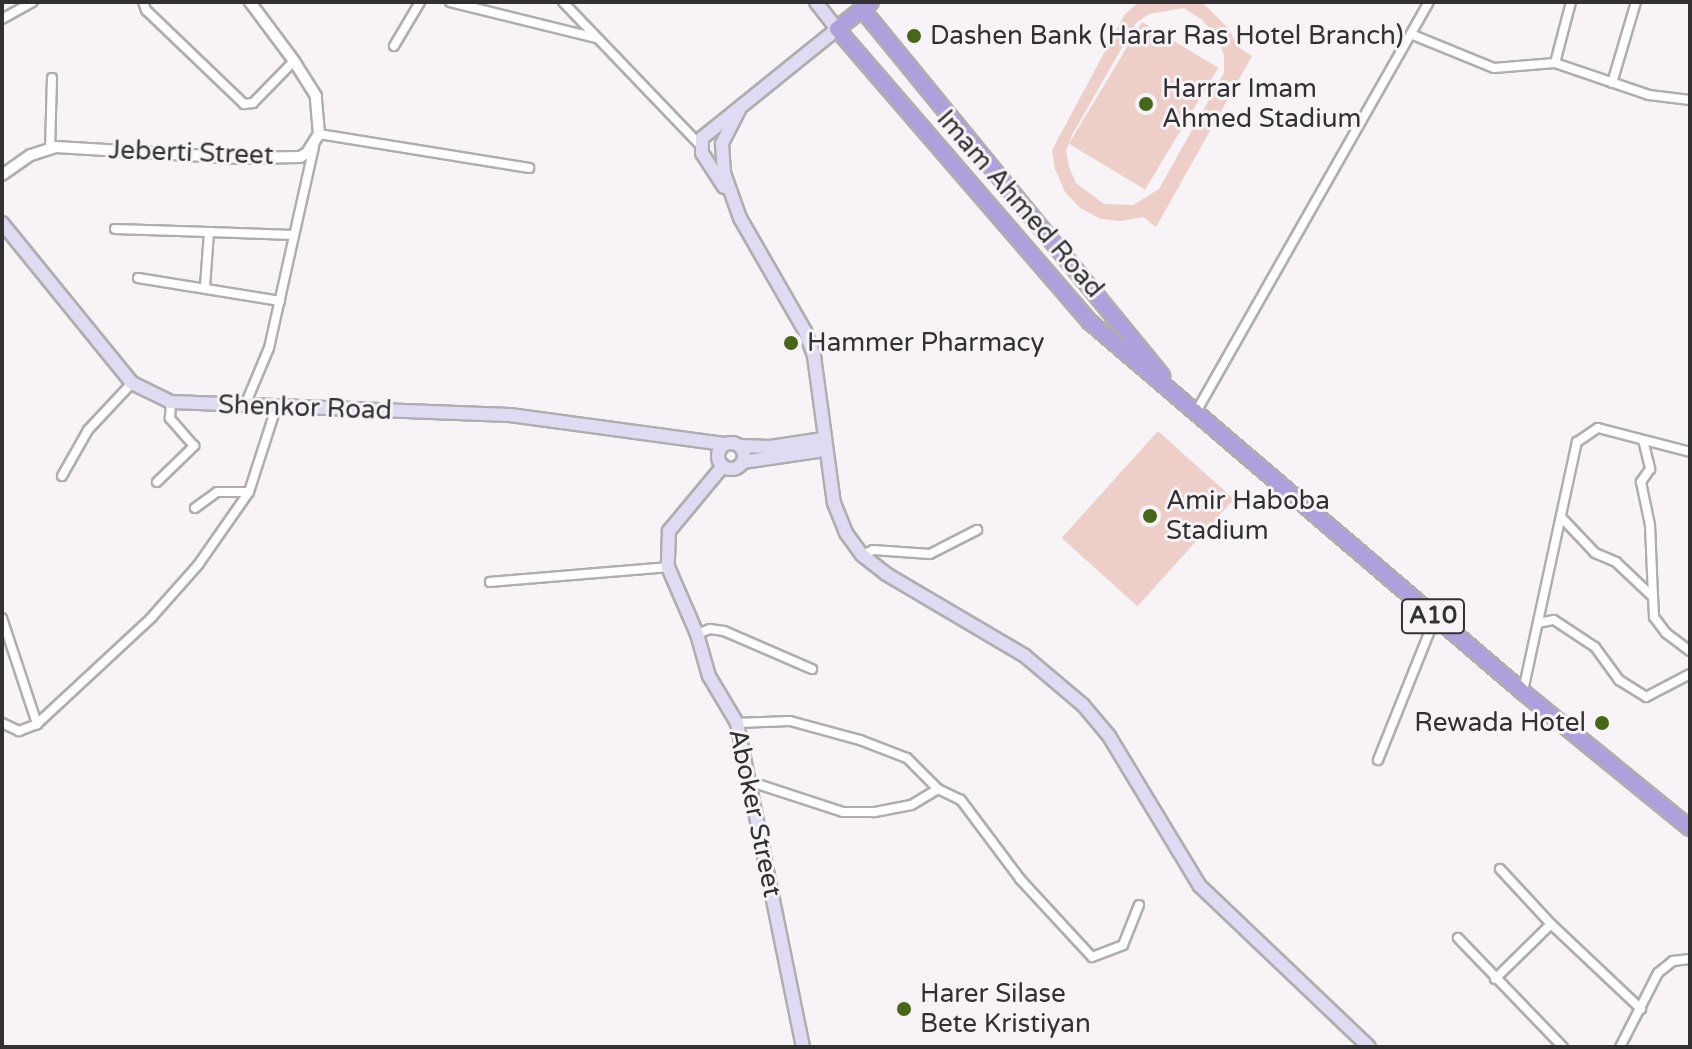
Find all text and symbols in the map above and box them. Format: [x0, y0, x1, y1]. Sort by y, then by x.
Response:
place label: Dashen Bank (Harar Ras Hotel Branch) [930, 20, 1404, 52]
marker: Dashen Bank (Harar Ras Hotel Branch) [905, 27, 923, 45]
place label: Harrar Imam Ahmed Stadium [1162, 73, 1361, 134]
marker: Harrar Imam Ahmed Stadium [1137, 95, 1155, 113]
street label: Imam Ahmed Road [930, 104, 1110, 304]
street label: Jeberti Street [108, 135, 274, 171]
place label: Hammer Pharmacy [807, 327, 1044, 359]
marker: Hammer Pharmacy [782, 334, 800, 352]
street label: Shenkor Road [218, 389, 392, 427]
place label: Amir Haboba Stadium [1166, 485, 1330, 546]
marker: Amir Haboba Stadium [1141, 507, 1159, 525]
road number: A10 [1399, 596, 1467, 636]
place label: Rewada Hotel [1414, 707, 1586, 739]
marker: Rewada Hotel [1593, 714, 1611, 732]
street label: Aboker Street [722, 726, 788, 900]
place label: Harer Silase Bete Kristiyan [920, 978, 1091, 1040]
marker: Harer Silase Bete Kristiyan [895, 1000, 913, 1018]

